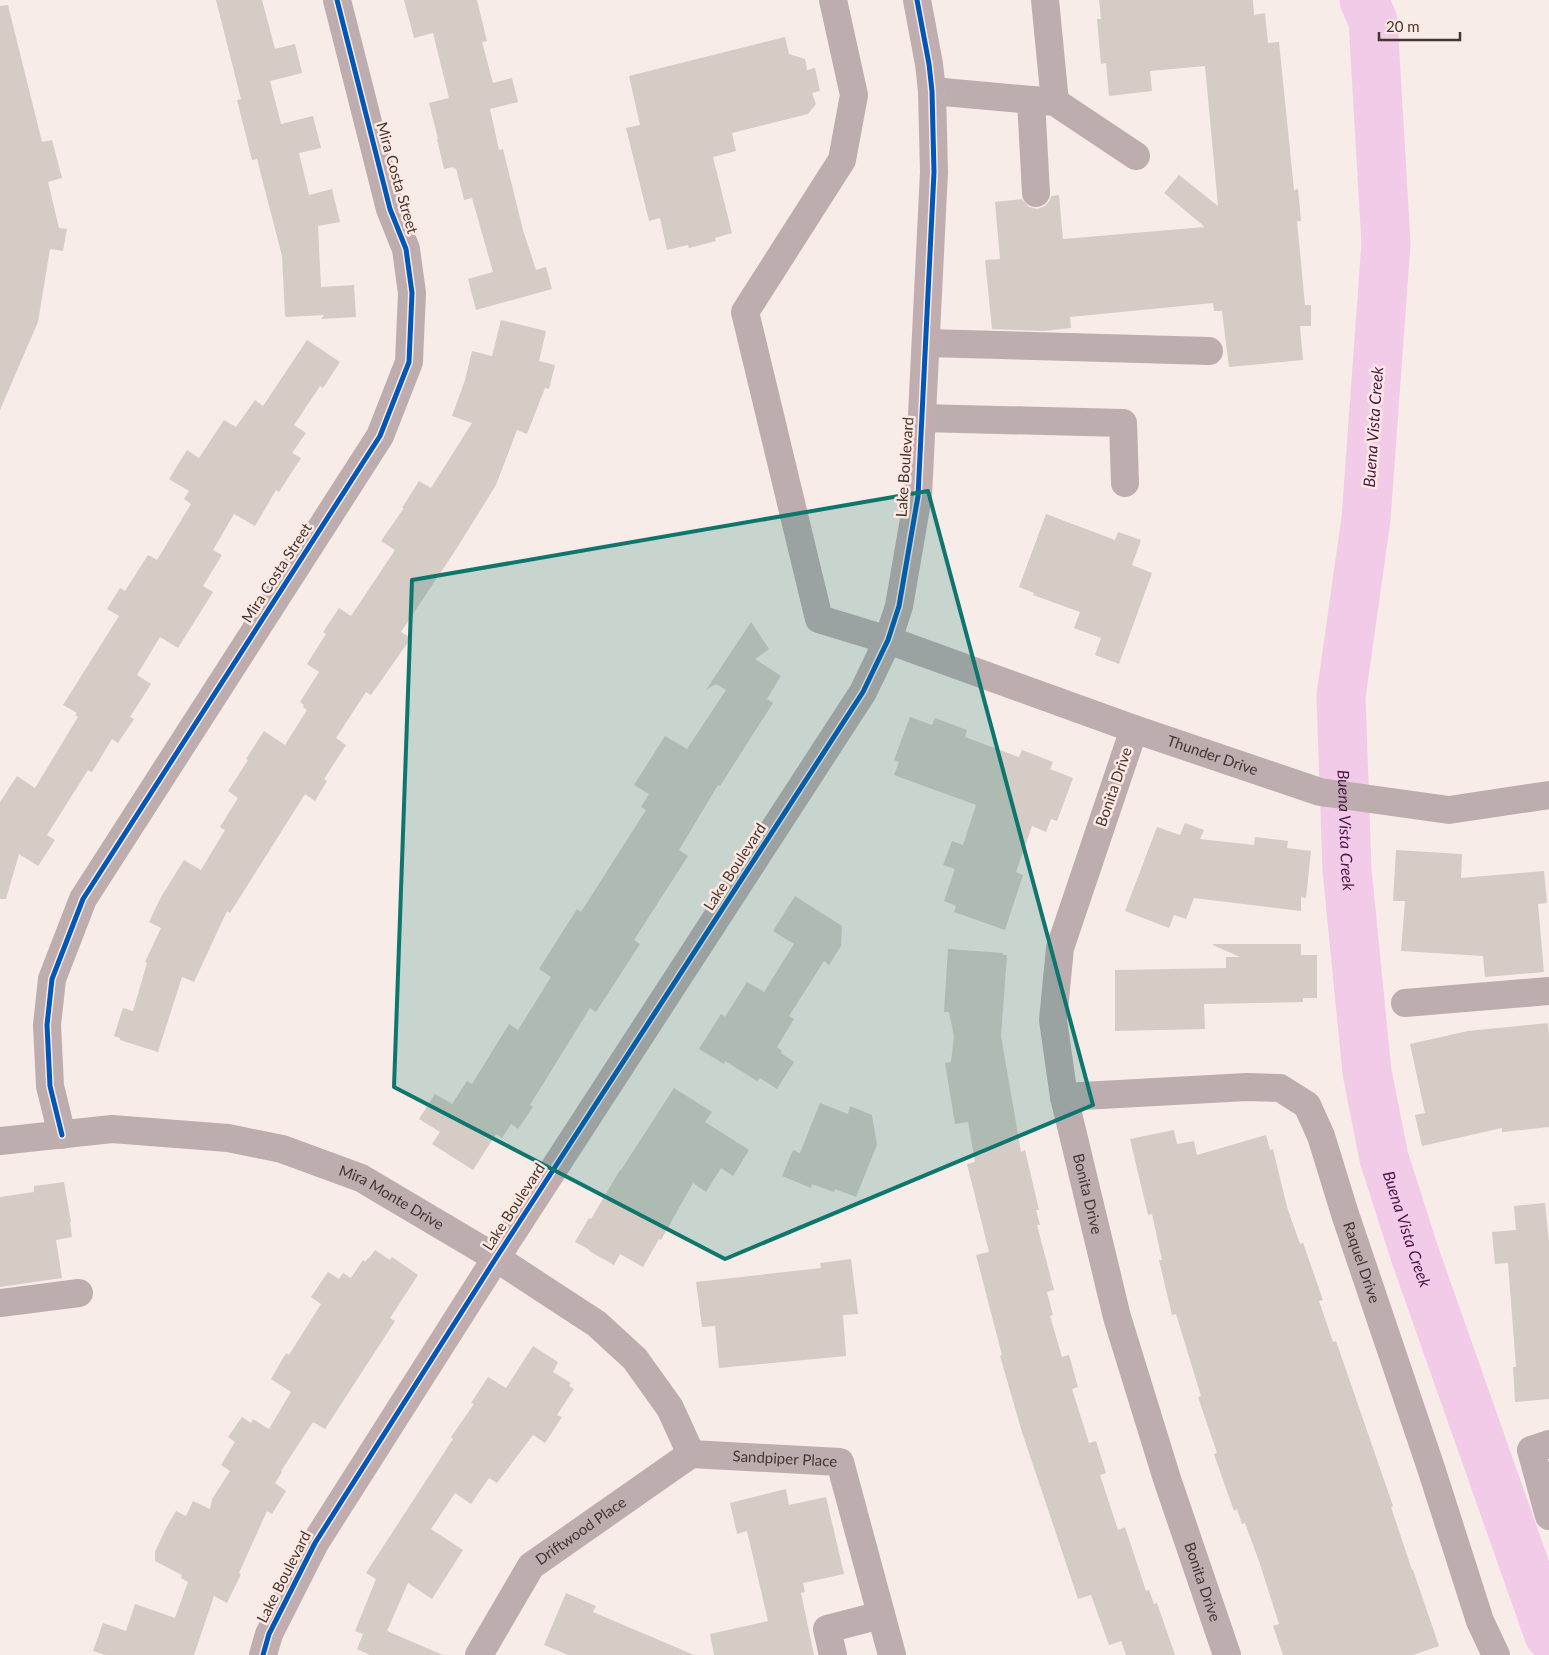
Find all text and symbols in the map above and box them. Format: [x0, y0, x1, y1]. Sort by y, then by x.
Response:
scale bar [1379, 10, 1460, 42]
text: 20 m [1386, 17, 1420, 35]
street label: Mira Costa Street [373, 120, 423, 236]
water label: Buena Vista Creek [1359, 366, 1386, 488]
street label: Lake Boulevard [892, 416, 916, 518]
street label: Mira Costa Street [237, 519, 315, 626]
street label: Thunder Drive [1165, 731, 1261, 778]
street label: Bonita Drive [1091, 745, 1135, 829]
water label: Buena Vista Creek [1335, 769, 1359, 892]
street label: Lake Boulevard [699, 819, 769, 913]
street label: Bonita Drive [1070, 1151, 1107, 1236]
street label: Lake Boulevard [478, 1159, 548, 1253]
street label: Mira Monte Drive [337, 1161, 447, 1233]
water label: Buena Vista Creek [1380, 1168, 1436, 1290]
street label: Raquel Drive [1340, 1219, 1384, 1305]
street label: Sandpiper Place [732, 1446, 838, 1470]
street label: Driftwood Place [532, 1492, 629, 1568]
street label: Lake Boulevard [252, 1528, 314, 1625]
street label: Bonita Drive [1181, 1540, 1225, 1624]

